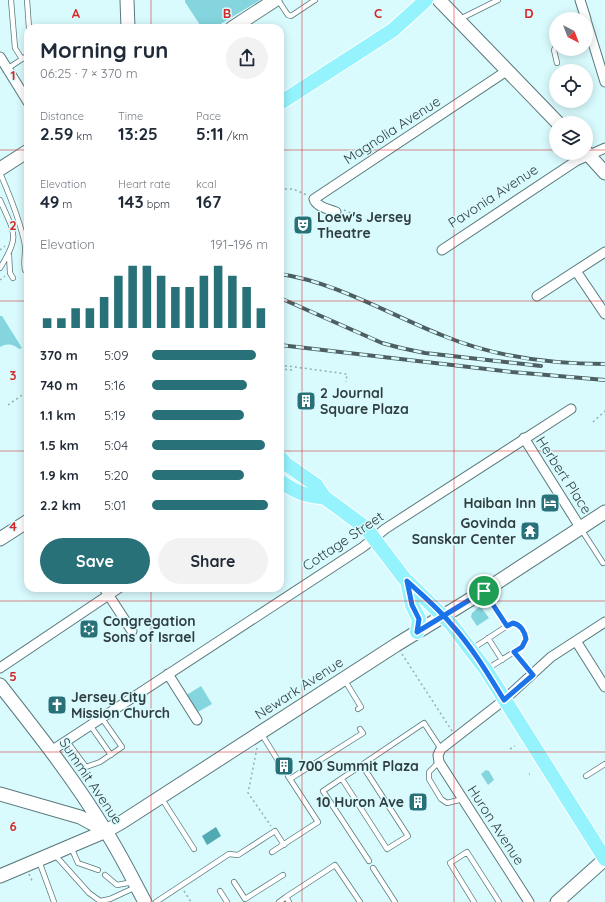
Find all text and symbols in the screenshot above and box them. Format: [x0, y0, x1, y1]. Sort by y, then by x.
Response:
text: A [72, 5, 81, 21]
text: B [223, 5, 231, 21]
text: C [374, 5, 382, 21]
text: D [524, 5, 534, 21]
north arrow [549, 12, 593, 56]
map controls [549, 12, 593, 160]
text: Morning run [40, 36, 168, 64]
button: share [226, 37, 268, 79]
button: locate [549, 64, 593, 108]
text: 06:25 · 7 × 370 m [40, 65, 138, 81]
text: 1 [10, 67, 16, 83]
street label: Magnolia Avenue [340, 92, 444, 168]
text: Distance [40, 109, 84, 123]
text: Time [118, 109, 143, 123]
text: Pace [196, 109, 221, 123]
button: layers [549, 116, 593, 160]
text: 2.59 [40, 123, 73, 144]
text: 13:25 [118, 123, 158, 144]
text: 5:11 [196, 123, 224, 144]
text: km [73, 129, 92, 143]
text: /km [224, 129, 248, 143]
street label: Pavonia Avenue [445, 160, 541, 232]
text: Elevation [40, 177, 86, 191]
text: Heart rate [118, 177, 170, 191]
text: kcal [196, 177, 217, 191]
text: 49 [40, 191, 59, 212]
text: 143 [118, 191, 144, 212]
text: 167 [196, 191, 221, 212]
text: m [59, 197, 72, 211]
text: bpm [144, 197, 170, 211]
place label: Loew's Jersey Theatre [317, 208, 411, 242]
theatre icon: Loew's Jersey Theatre [292, 214, 314, 236]
text: 2 [9, 217, 17, 233]
text: Elevation [40, 236, 95, 252]
text: 191–196 m [211, 236, 268, 252]
text: 370 m [40, 347, 78, 363]
text: 5:09 [104, 347, 129, 363]
text: 3 [10, 367, 17, 383]
text: 740 m [40, 377, 78, 393]
text: 5:16 [104, 377, 125, 393]
place label: 2 Journal Square Plaza [320, 384, 409, 418]
building icon: 2 Journal Square Plaza [295, 390, 317, 412]
text: 1.1 km [40, 407, 76, 423]
text: 5:19 [104, 407, 126, 423]
street label: Herbert Place [532, 433, 596, 517]
text: 1.5 km [40, 437, 79, 453]
text: 5:04 [104, 437, 128, 453]
text: 1.9 km [40, 467, 79, 483]
text: 5:20 [104, 467, 128, 483]
hotel icon: Haiban Inn [539, 492, 561, 514]
place label: Haiban Inn [463, 494, 536, 512]
text: 2.2 km [40, 497, 81, 513]
text: 5:01 [104, 497, 126, 513]
street label: Cottage Street [299, 507, 387, 575]
place label: Govinda Sanskar Center [412, 514, 516, 548]
text: 4 [9, 518, 17, 534]
temple icon: Govinda Sanskar Center [519, 520, 541, 542]
button: Save [40, 538, 150, 584]
button: Share [158, 538, 268, 584]
pin [467, 574, 501, 608]
icon: arrive [473, 580, 495, 602]
place label: Congregation Sons of Israel [103, 612, 196, 646]
synagogue icon: Congregation Sons of Israel [78, 618, 100, 640]
street label: Newark Avenue [251, 653, 347, 723]
text: 5 [9, 668, 17, 684]
place label: Jersey City Mission Church [71, 688, 170, 722]
church icon: Jersey City Mission Church [46, 694, 68, 716]
street label: Summit Avenue [55, 734, 127, 828]
building icon: 700 Summit Plaza [273, 755, 295, 777]
place label: 700 Summit Plaza [298, 757, 419, 775]
street label: Huron Avenue [464, 782, 528, 868]
building icon: 10 Huron Ave [407, 791, 429, 813]
place label: 10 Huron Ave [316, 793, 404, 811]
text: 6 [9, 818, 17, 834]

